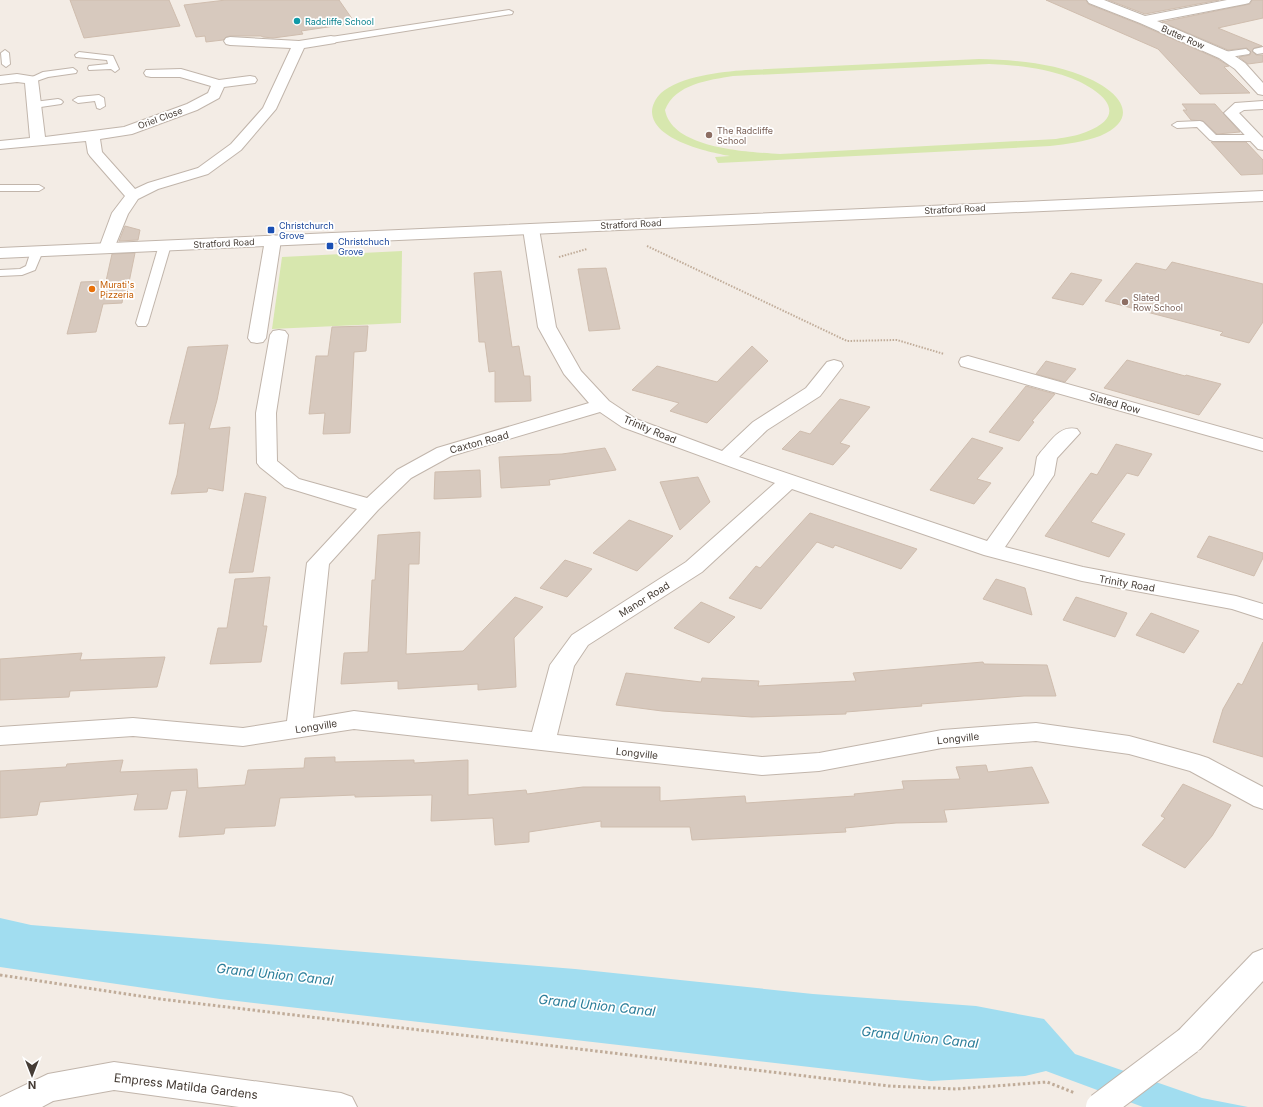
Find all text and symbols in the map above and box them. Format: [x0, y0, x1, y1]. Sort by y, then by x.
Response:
marker: Radcliffe School [292, 16, 302, 26]
place label: Radcliffe School [305, 16, 374, 27]
street label: Butter Row [1160, 23, 1207, 52]
street label: Oriel Close [136, 105, 184, 131]
place label: The Radcliffe School [717, 125, 773, 146]
marker: The Radcliffe School [704, 130, 714, 140]
street label: Stratford Road [924, 202, 986, 216]
street label: Stratford Road [600, 217, 662, 231]
place label: Christchurch Grove [279, 220, 334, 241]
marker: Christchurch Grove [266, 225, 276, 235]
street label: Stratford Road [193, 236, 255, 250]
place label: Christchuch Grove [338, 236, 389, 257]
marker: Christchuch Grove [325, 241, 335, 251]
place label: Murati's Pizzeria [100, 279, 135, 300]
marker: Murati's Pizzeria [87, 284, 97, 294]
place label: Slated Row School [1133, 292, 1183, 313]
marker: Slated Row School [1120, 297, 1130, 307]
street label: Slated Row [1088, 390, 1142, 416]
street label: Trinity Road [622, 412, 678, 446]
street label: Caxton Road [448, 428, 510, 456]
street label: Trinity Road [1098, 572, 1156, 594]
street label: Manor Road [617, 579, 671, 619]
street label: Longville [294, 717, 338, 735]
street label: Longville [936, 730, 980, 746]
street label: Longville [615, 745, 659, 761]
water label: Grand Union Canal [216, 960, 335, 988]
water label: Grand Union Canal [538, 991, 657, 1019]
water label: Grand Union Canal [861, 1023, 980, 1051]
north arrow [12, 1055, 52, 1095]
street label: Empress Matilda Gardens [113, 1070, 259, 1102]
text: N [28, 1078, 36, 1092]

